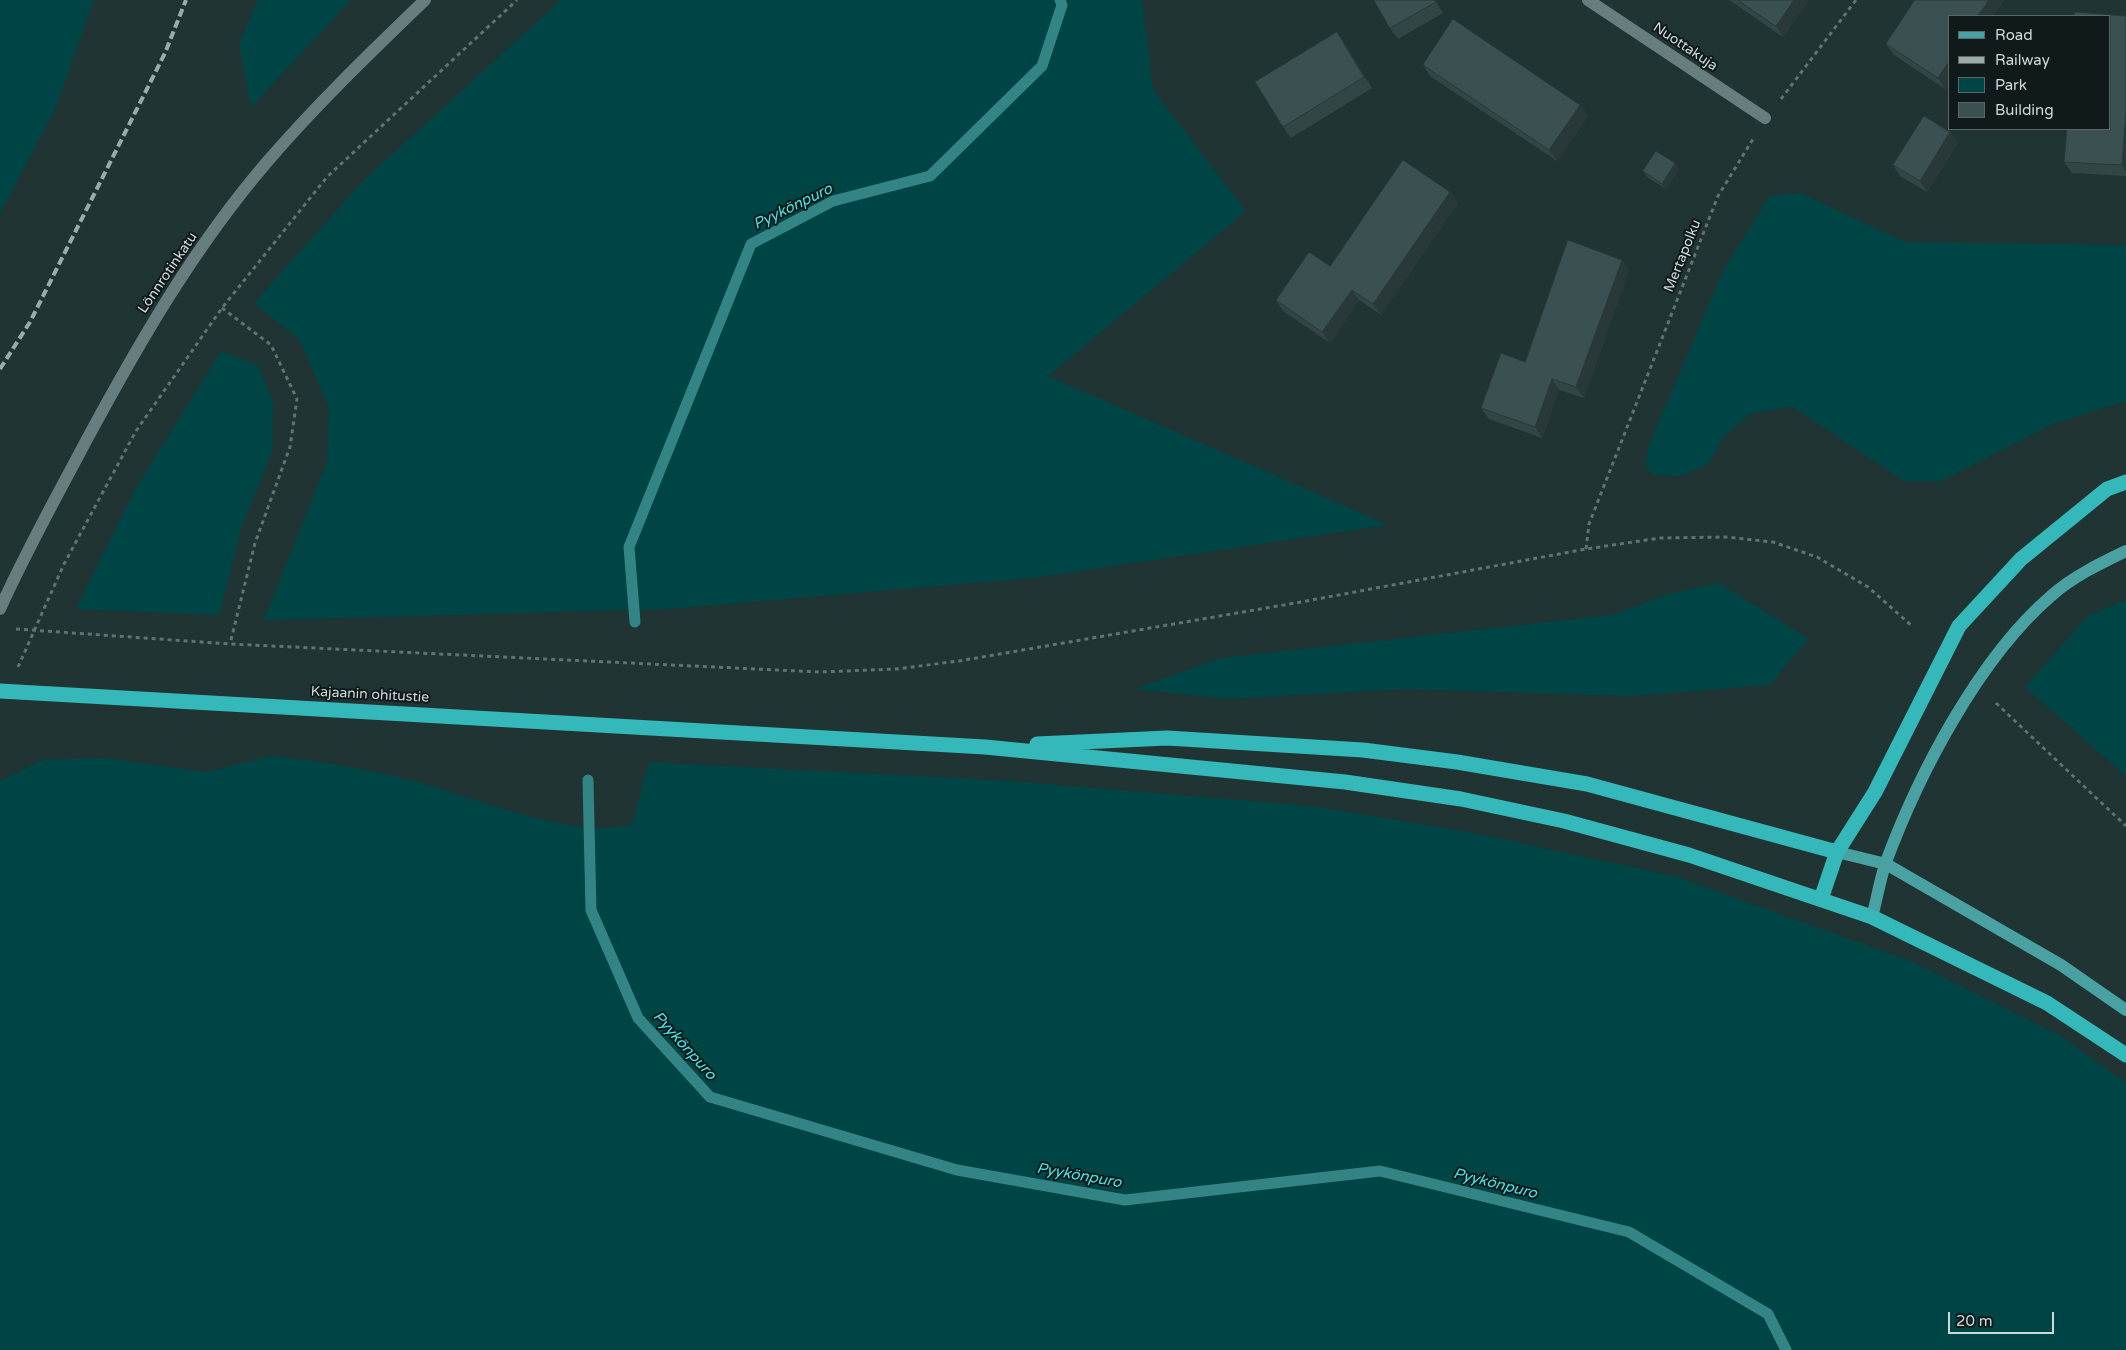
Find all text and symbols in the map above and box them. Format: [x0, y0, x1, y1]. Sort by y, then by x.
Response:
legend [1948, 15, 2111, 130]
street label: Nuottakuja [1650, 19, 1720, 75]
text: Road [1995, 26, 2033, 44]
text: Railway [1995, 51, 2050, 69]
text: Park [1995, 76, 2027, 94]
text: Building [1995, 101, 2054, 119]
water label: Pyykönpuro [751, 180, 835, 234]
street label: Mertapolku [1661, 217, 1705, 295]
street label: Lönnrotinkatu [135, 229, 201, 317]
street label: Kajaanin ohitustie [310, 684, 430, 706]
water label: Pyykönpuro [649, 1008, 719, 1084]
water label: Pyykönpuro [1035, 1160, 1123, 1192]
water label: Pyykönpuro [1451, 1165, 1539, 1203]
scale bar [1951, 1302, 2057, 1334]
text: 20 m [1956, 1312, 1993, 1330]

